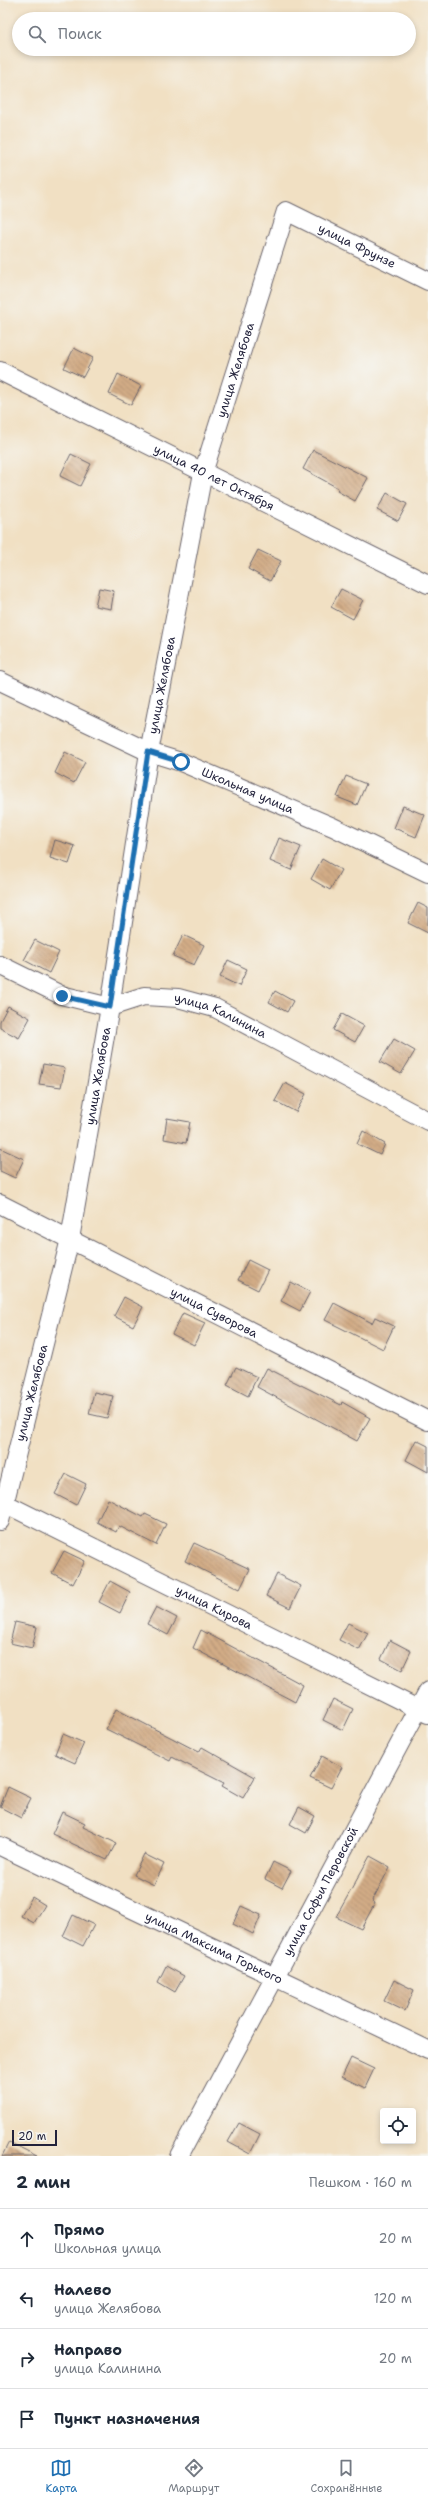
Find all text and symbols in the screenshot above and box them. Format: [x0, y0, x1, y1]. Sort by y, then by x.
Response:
search box [12, 12, 416, 56]
icon: search [26, 23, 48, 45]
text: Поиск [58, 24, 102, 44]
street label: улица Фрунзе [315, 220, 398, 272]
street label: улица Желябова [213, 320, 258, 420]
street label: улица 40 лет Октября [151, 441, 277, 514]
street label: улица Желябова [145, 635, 179, 735]
route start [172, 753, 190, 771]
street label: Школьная улица [199, 764, 297, 817]
route end [53, 987, 71, 1005]
street label: улица Калинина [174, 990, 270, 1042]
street label: улица Желябова [82, 1025, 114, 1126]
street label: улица Суворова [168, 1284, 261, 1342]
street label: улица Желябова [12, 1342, 52, 1443]
street label: улица Кирова [173, 1582, 255, 1633]
street label: улица Софьи Перовской [280, 1824, 362, 1959]
street label: улица Максима Горького [143, 1908, 285, 1988]
map controls [380, 2108, 416, 2144]
button: locate [380, 2108, 416, 2144]
scale bar [12, 2128, 57, 2147]
text: 20 m [18, 2129, 46, 2144]
text: 2 мин [16, 2171, 71, 2193]
text: Пешком · 160 m [309, 2174, 412, 2191]
text: Прямо [54, 2220, 104, 2240]
icon: ahead [16, 2228, 38, 2250]
text: 20 m [379, 2230, 412, 2247]
text: Школьная улица [54, 2240, 161, 2257]
text: Налево [54, 2280, 112, 2300]
icon: left [16, 2288, 38, 2310]
text: 120 m [374, 2290, 412, 2307]
text: улица Желябова [54, 2300, 161, 2317]
text: Направо [54, 2340, 122, 2360]
icon: right [16, 2348, 38, 2370]
text: 20 m [379, 2350, 412, 2367]
text: улица Калинина [54, 2360, 161, 2377]
icon: arrive [16, 2408, 38, 2430]
text: Пункт назначения [54, 2409, 200, 2429]
tab: Карта [46, 2457, 77, 2496]
tab: Маршрут [168, 2457, 219, 2496]
tab: Сохранённые [311, 2457, 382, 2496]

